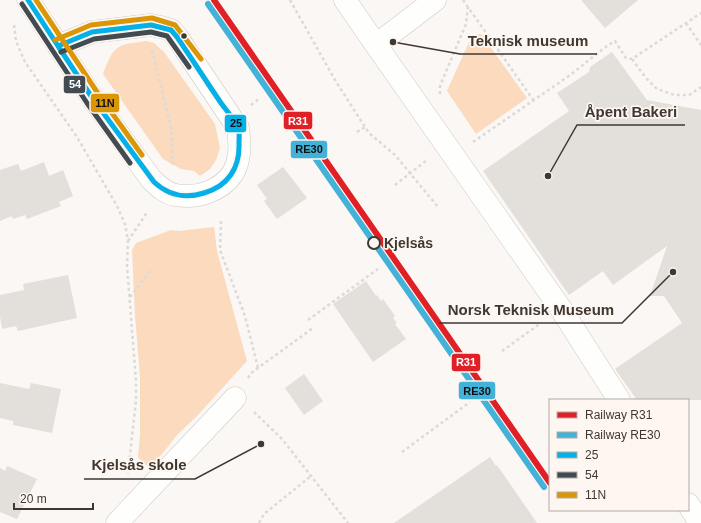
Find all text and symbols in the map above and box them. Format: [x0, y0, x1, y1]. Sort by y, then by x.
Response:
callout: Teknisk museum [460, 27, 597, 54]
unlabelled marker [179, 31, 189, 41]
text: Teknisk museum [468, 32, 588, 49]
line badge: 54 [63, 75, 86, 94]
text: 54 [69, 78, 82, 90]
line badge: 11N [90, 93, 120, 113]
text: 11N [95, 97, 115, 109]
callout: Åpent Bakeri [577, 98, 685, 125]
text: Åpent Bakeri [585, 103, 677, 120]
line badge: R31 [283, 111, 313, 130]
line badge: 25 [224, 114, 247, 133]
text: R31 [288, 115, 308, 127]
text: 25 [230, 117, 242, 129]
line badge: RE30 [290, 140, 328, 159]
text: RE30 [295, 143, 323, 155]
place label: Kjelsås [384, 235, 433, 251]
marker: Kjelsås [367, 236, 381, 250]
callout: Norsk Teknisk Museum [439, 296, 622, 323]
text: Norsk Teknisk Museum [448, 301, 614, 318]
line badge: R31 [451, 353, 481, 372]
text: R31 [456, 356, 476, 368]
line badge: RE30 [458, 381, 496, 400]
text: RE30 [463, 385, 491, 397]
legend [549, 399, 689, 511]
text: Railway R31 [585, 408, 653, 422]
text: Railway RE30 [585, 428, 661, 442]
text: 25 [585, 448, 599, 462]
callout: Kjelsås skole [84, 452, 195, 479]
text: Kjelsås skole [91, 456, 187, 473]
text: 54 [585, 468, 599, 482]
scale bar [14, 485, 93, 511]
text: 11N [585, 488, 606, 502]
text: 20 m [20, 492, 47, 506]

